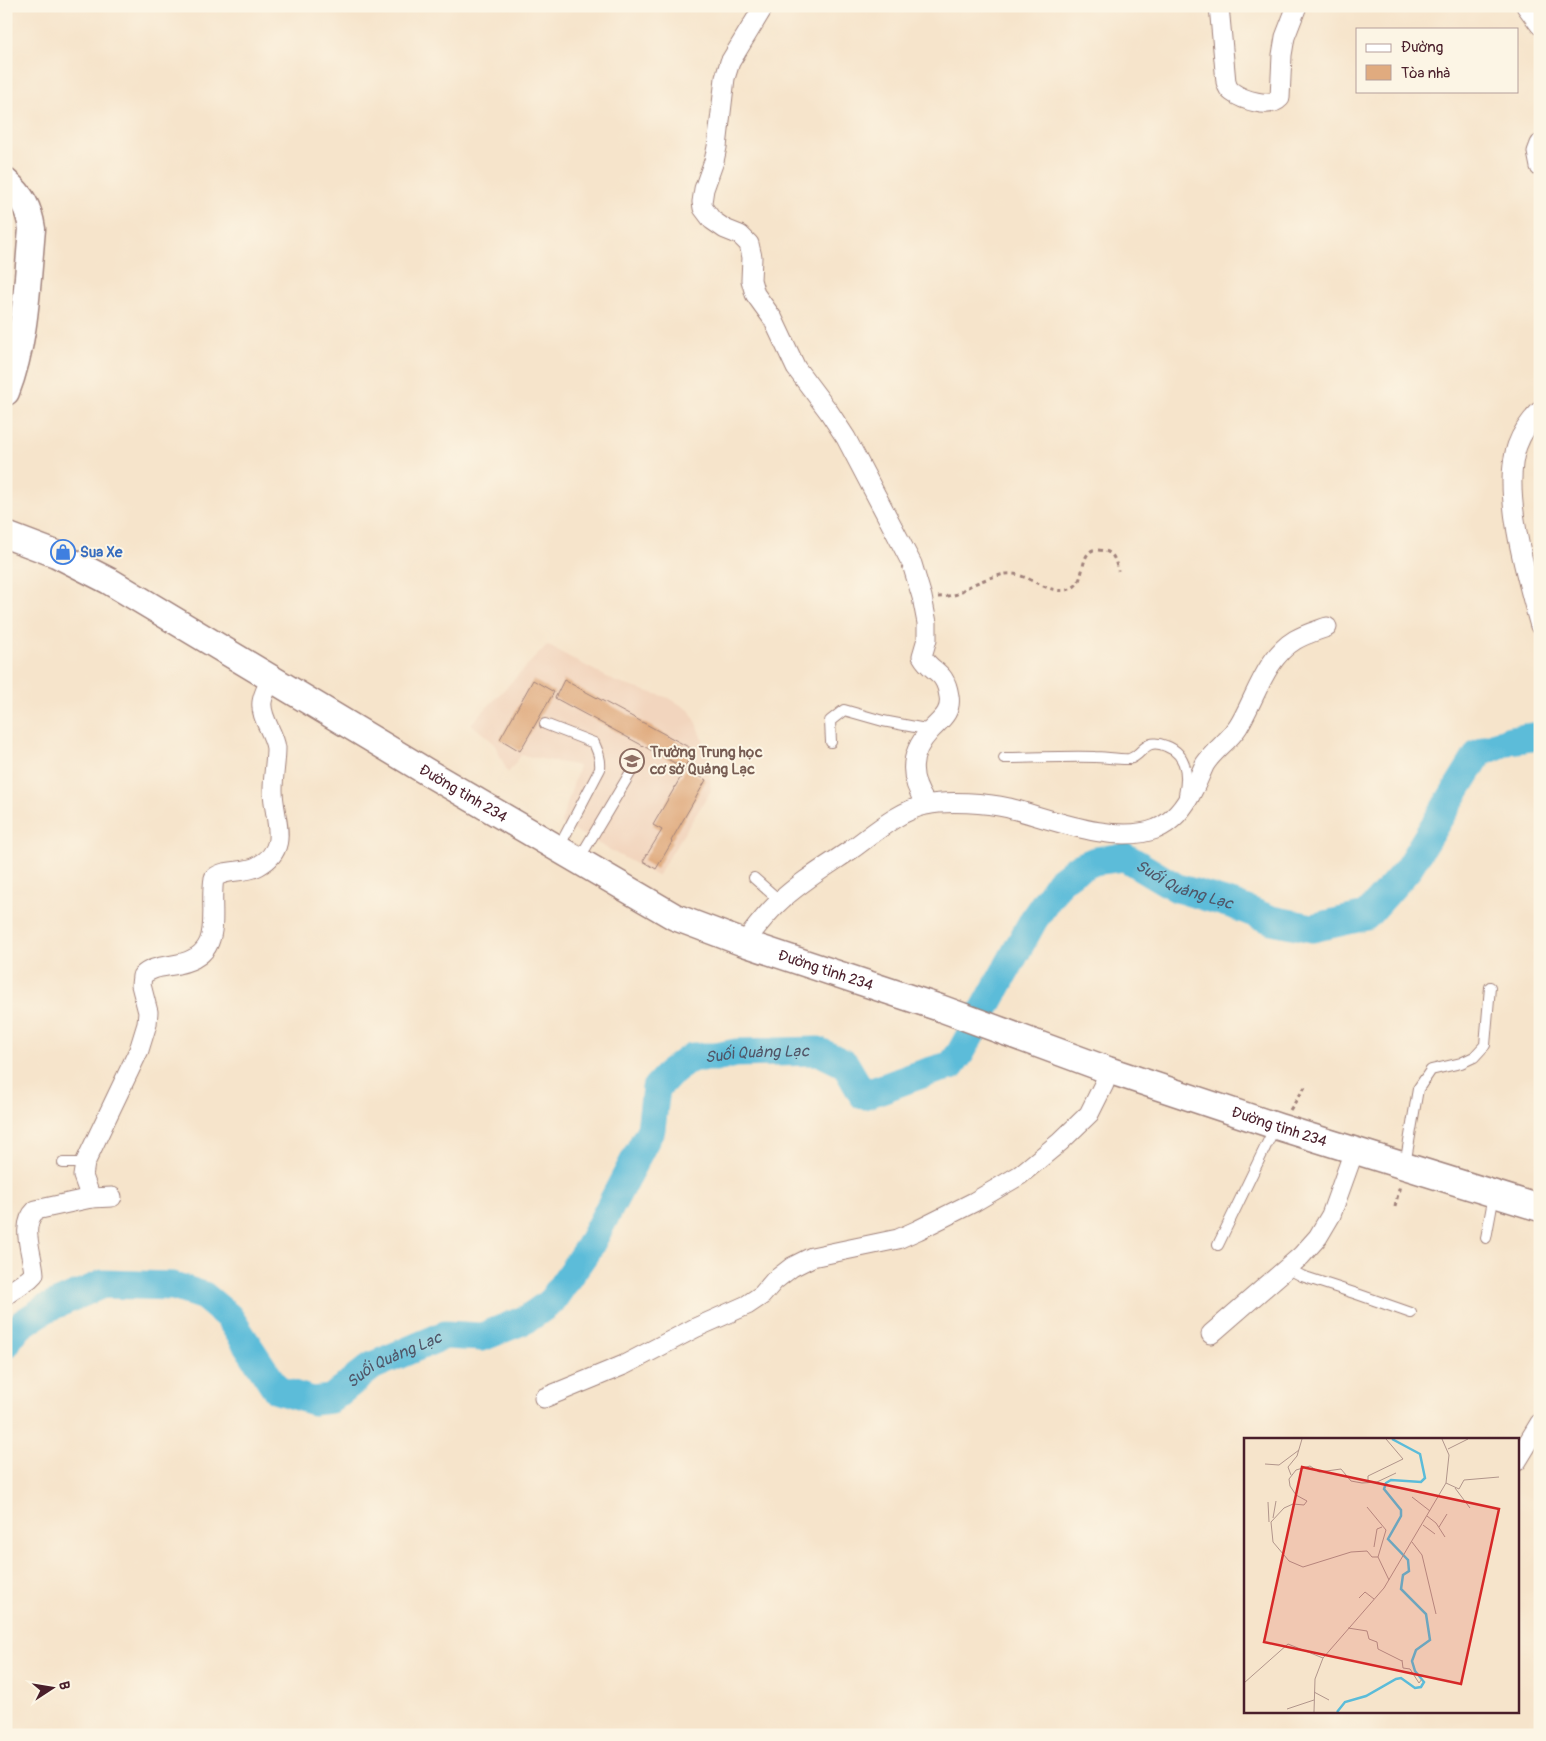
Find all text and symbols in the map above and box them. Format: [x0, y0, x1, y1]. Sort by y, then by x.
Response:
legend [1356, 28, 1518, 92]
text: Đường [1401, 38, 1443, 57]
text: Tòa nhà [1401, 64, 1450, 83]
shop icon: Sua Xe [50, 539, 76, 565]
place label: Sua Xe [80, 543, 123, 562]
place label: Trường Trung học cơ sở Quảng Lạc [649, 743, 763, 779]
school or university icon: Trường Trung học cơ sở Quảng Lạc [619, 748, 645, 774]
street label: Đường tỉnh 234 [416, 760, 511, 827]
water label: Suối Quảng Lạc [1132, 856, 1236, 914]
street label: Đường tỉnh 234 [776, 945, 876, 995]
water label: Suối Quảng Lạc [705, 1041, 810, 1067]
street label: Đường tỉnh 234 [1229, 1102, 1330, 1151]
water label: Suối Quảng Lạc [343, 1327, 445, 1392]
inset map [1244, 1438, 1518, 1714]
north arrow [28, 1664, 78, 1714]
text: B [55, 1680, 73, 1691]

